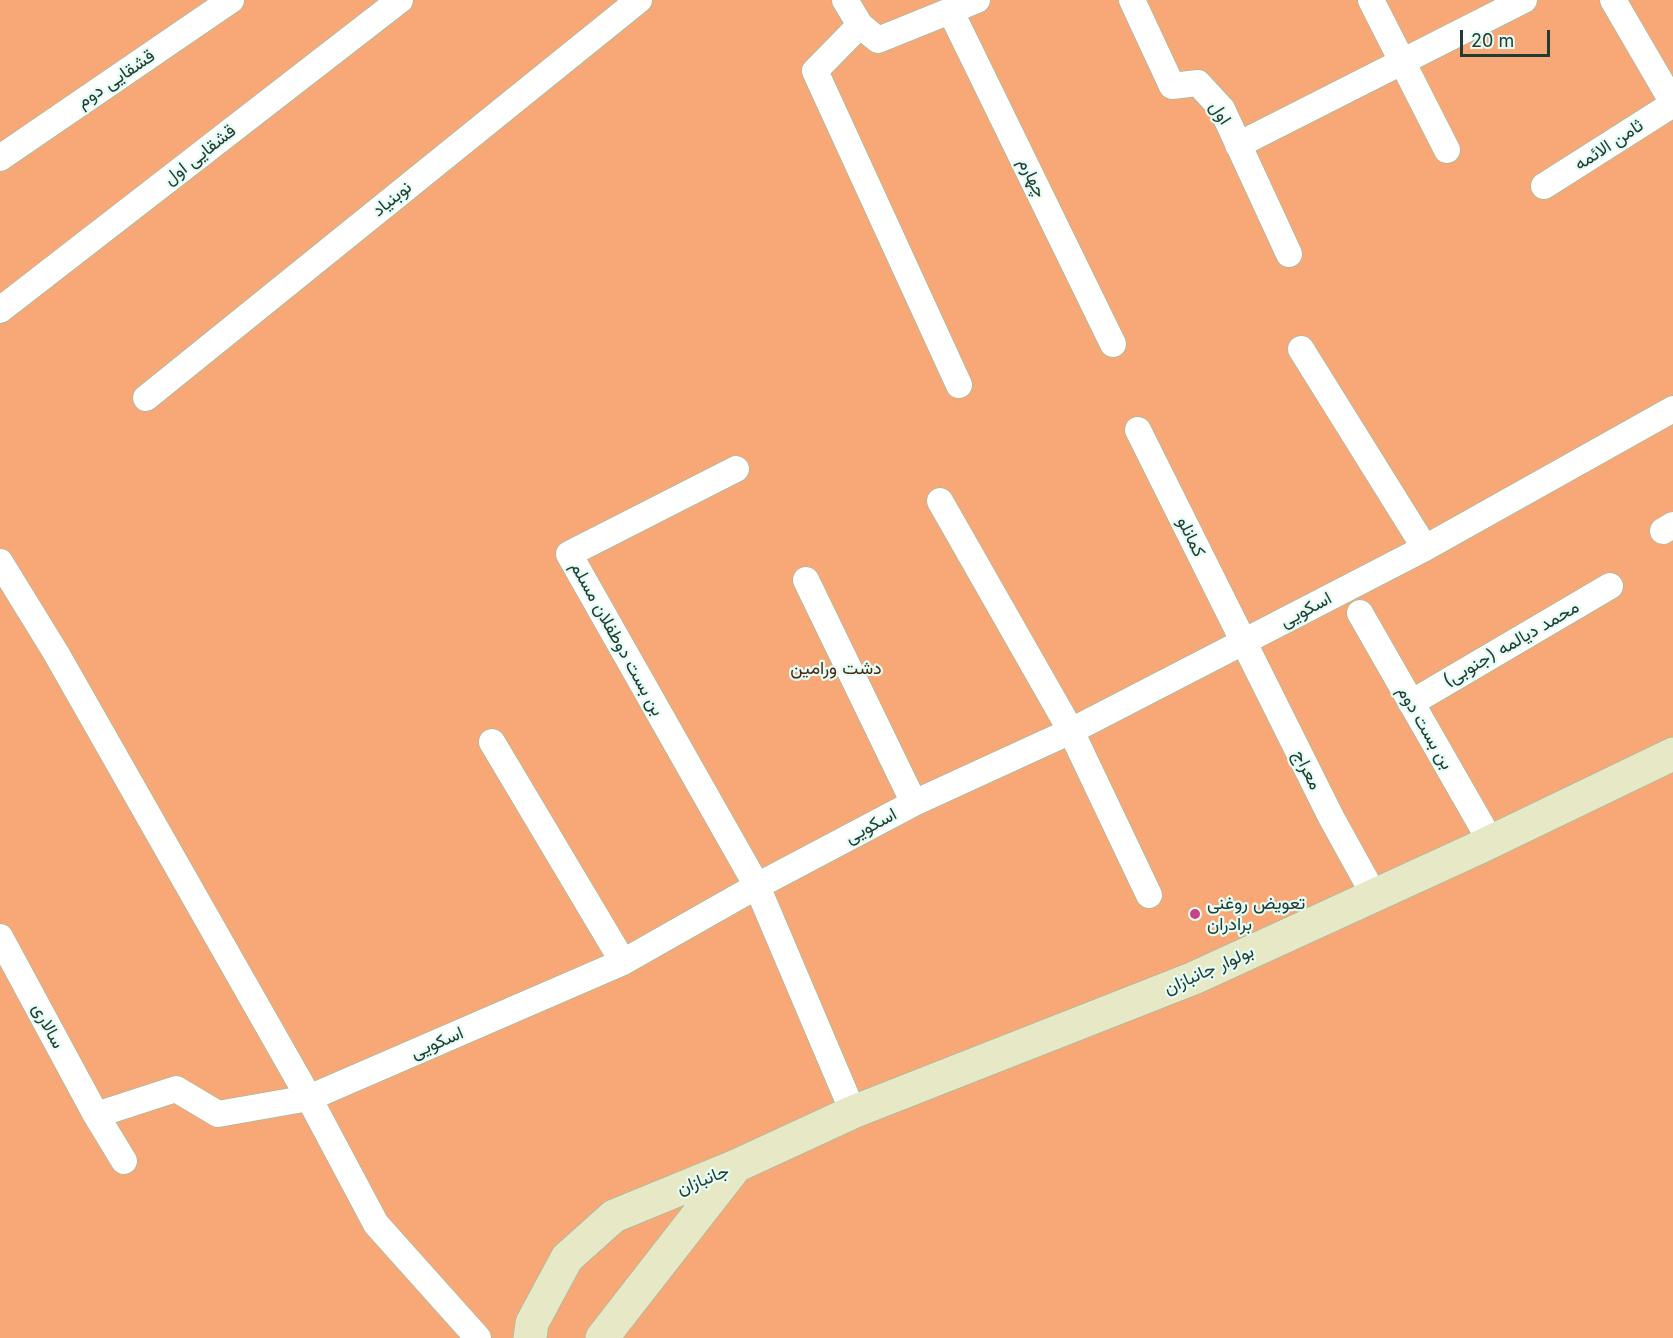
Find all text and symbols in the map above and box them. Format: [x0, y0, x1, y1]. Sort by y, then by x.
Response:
scale bar [1463, 18, 1553, 56]
text: 20 m [1471, 30, 1514, 51]
street label: قشقایی دوم [73, 45, 159, 113]
street label: اول [1204, 97, 1236, 129]
street label: ثامن الائمه [1570, 115, 1648, 175]
street label: قشقایی اول [160, 120, 240, 190]
street label: چهارم [1013, 155, 1051, 201]
street label: نوبنیاد [368, 177, 416, 221]
street label: کمانلو [1172, 513, 1210, 561]
street label: بن بست دوطفلان مسلم [566, 558, 668, 720]
street label: اسکویی [1277, 587, 1335, 633]
street label: محمد دیالمه (جنوبی) [1439, 596, 1583, 692]
park label: دشت ورامین [790, 658, 882, 680]
street label: بن بست دوم [1392, 682, 1458, 774]
street label: معراج [1288, 746, 1326, 794]
street label: اسکویی [842, 803, 900, 849]
place label: تعویض روغنی برادران [1207, 893, 1305, 936]
marker: تعویض روغنی برادران [1188, 907, 1202, 921]
street label: بولوار جانبازان [1161, 941, 1257, 999]
street label: سالاری [27, 1000, 69, 1052]
street label: اسکویی [407, 1022, 467, 1064]
street label: جانبازان [674, 1160, 732, 1200]

